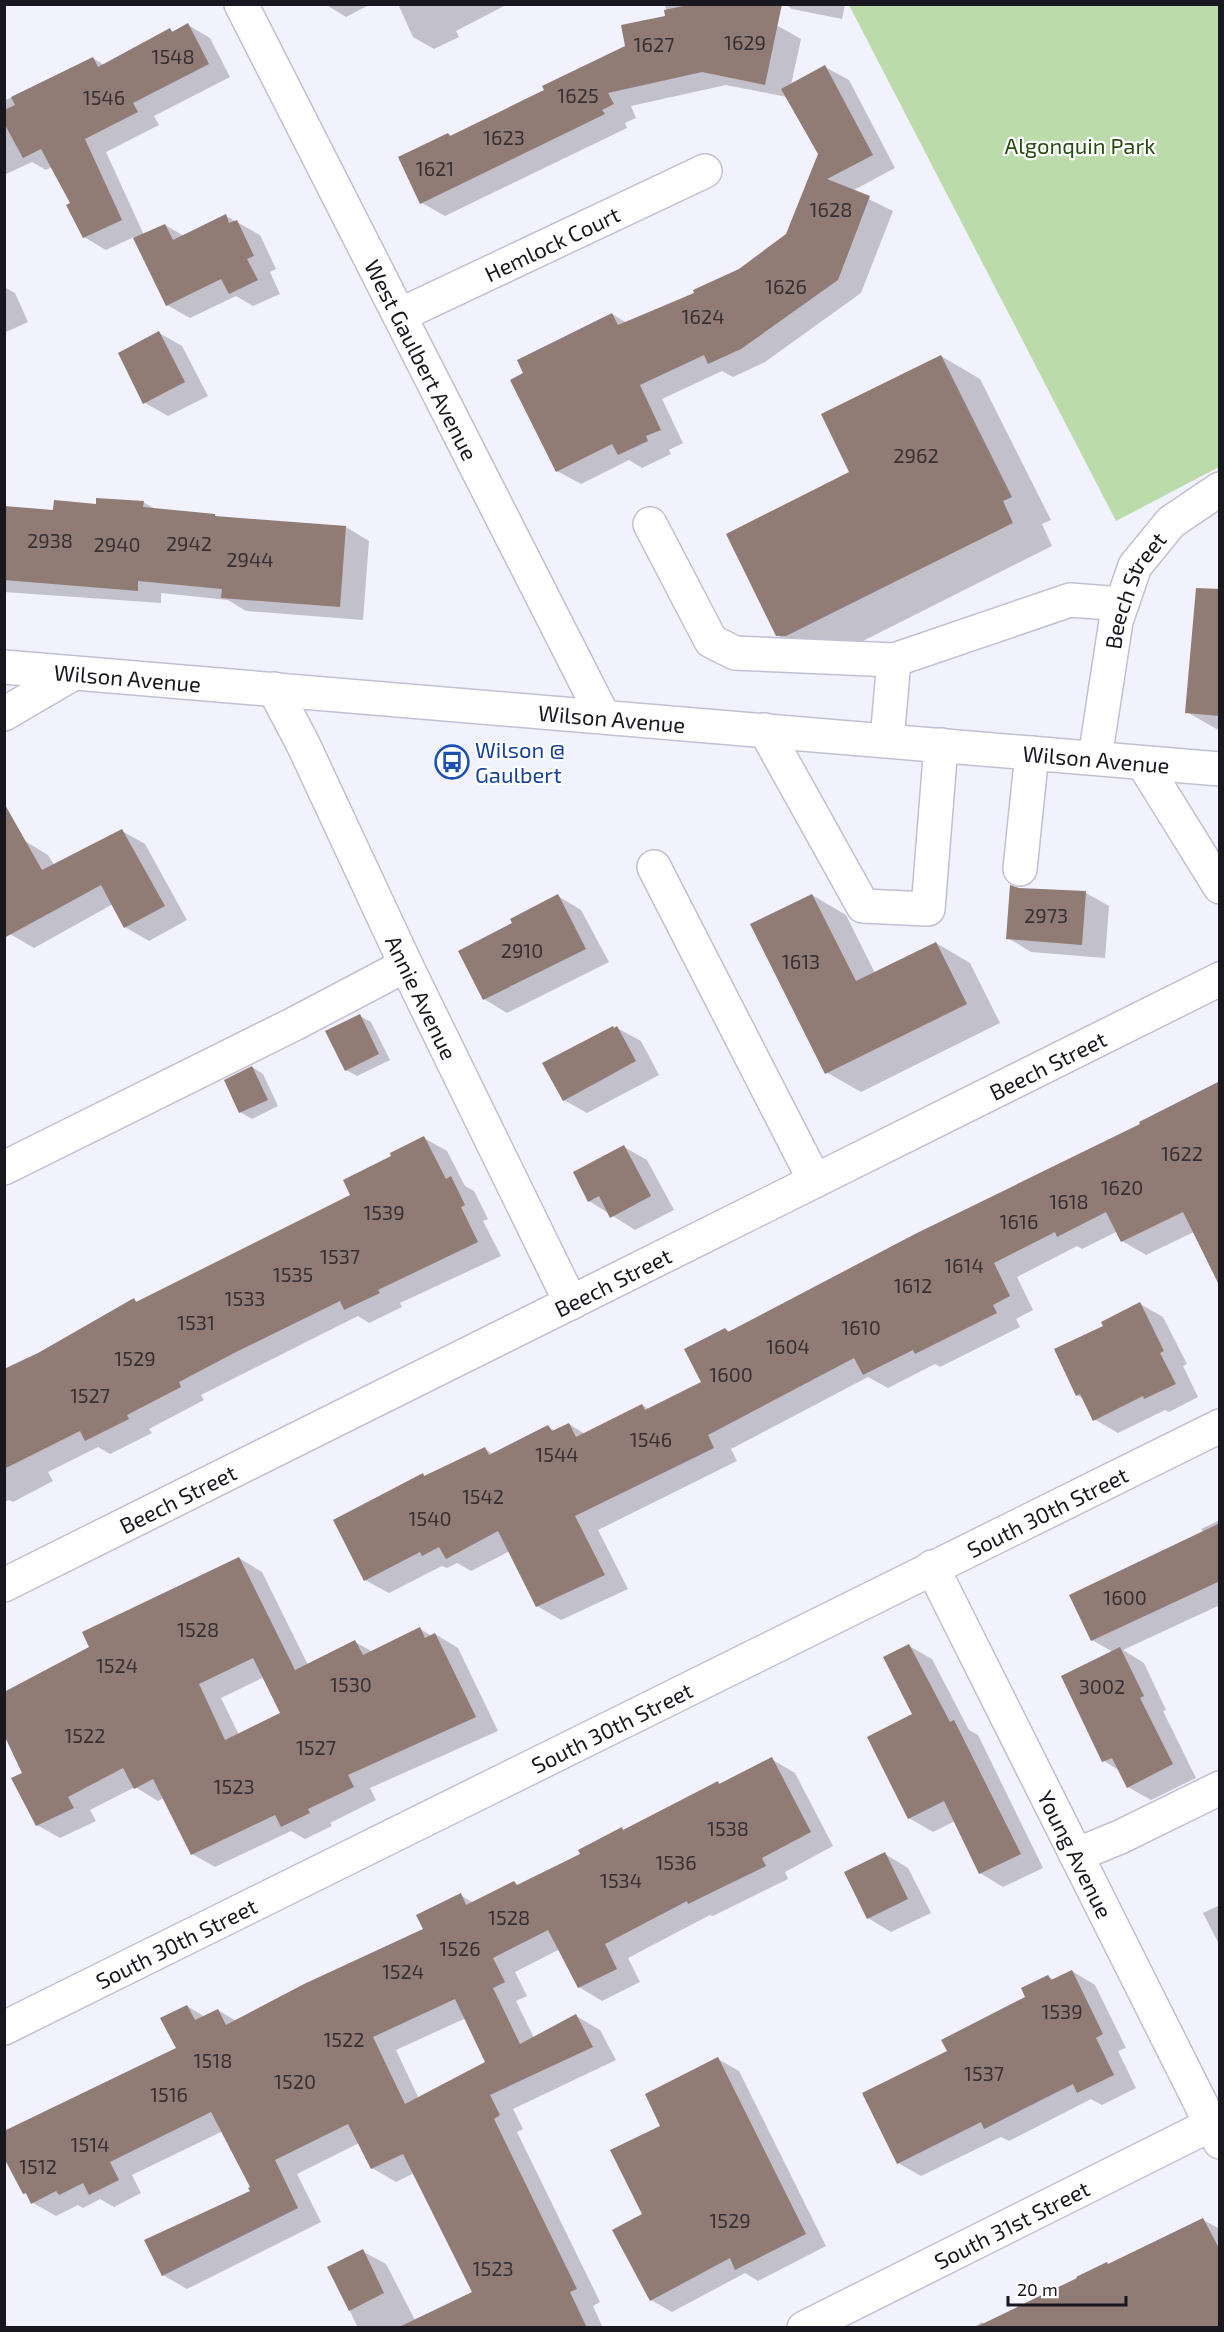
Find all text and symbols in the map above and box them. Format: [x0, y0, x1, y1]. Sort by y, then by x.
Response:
house number: 1629 [724, 30, 766, 54]
house number: 1627 [634, 32, 674, 56]
house number: 1548 [151, 44, 195, 68]
house number: 1625 [557, 83, 599, 107]
house number: 1546 [83, 85, 125, 109]
house number: 1623 [483, 125, 525, 149]
park label: Algonquin Park [1005, 132, 1155, 158]
house number: 1621 [416, 156, 454, 180]
house number: 1628 [810, 197, 852, 221]
street label: Hemlock Court [480, 200, 624, 286]
street label: West Gaulbert Avenue [360, 255, 484, 464]
house number: 1626 [765, 274, 807, 298]
house number: 1624 [682, 304, 724, 328]
house number: 2962 [893, 443, 939, 467]
street label: Beech Street [1099, 526, 1171, 651]
house number: 2938 [27, 528, 73, 552]
house number: 2942 [166, 531, 212, 555]
house number: 2940 [93, 532, 141, 556]
house number: 2944 [226, 547, 274, 571]
street label: Wilson Avenue [53, 658, 202, 696]
street label: Wilson Avenue [537, 699, 686, 737]
place label: Wilson @ Gaulbert [475, 736, 565, 787]
street label: Wilson Avenue [1022, 739, 1171, 778]
bus stop icon: Wilson @ Gaulbert [434, 744, 470, 780]
house number: 2973 [1024, 903, 1068, 927]
street label: Annie Avenue [381, 931, 463, 1064]
house number: 2910 [501, 938, 543, 962]
house number: 1613 [782, 949, 820, 973]
street label: Beech Street [985, 1025, 1110, 1105]
house number: 1622 [1161, 1141, 1203, 1165]
house number: 1620 [1101, 1175, 1143, 1199]
house number: 1618 [1049, 1189, 1089, 1213]
house number: 1539 [363, 1200, 405, 1224]
house number: 1616 [1000, 1209, 1038, 1233]
street label: Beech Street [550, 1242, 675, 1322]
house number: 1537 [320, 1244, 360, 1268]
house number: 1614 [944, 1253, 984, 1277]
house number: 1535 [273, 1262, 313, 1286]
house number: 1612 [894, 1273, 932, 1297]
house number: 1533 [225, 1286, 265, 1310]
house number: 1531 [177, 1310, 215, 1334]
house number: 1610 [841, 1315, 881, 1339]
house number: 1604 [766, 1334, 810, 1358]
house number: 1529 [114, 1346, 156, 1370]
house number: 1600 [709, 1362, 753, 1386]
house number: 1527 [70, 1383, 110, 1407]
house number: 1546 [630, 1427, 672, 1451]
house number: 1544 [535, 1442, 579, 1466]
street label: Beech Street [115, 1459, 240, 1538]
street label: South 30th Street [962, 1461, 1132, 1562]
house number: 1542 [462, 1484, 504, 1508]
house number: 1540 [408, 1506, 452, 1530]
house number: 1600 [1103, 1585, 1147, 1609]
house number: 1528 [177, 1617, 219, 1641]
house number: 1524 [96, 1653, 138, 1677]
house number: 1530 [330, 1672, 372, 1696]
house number: 3002 [1079, 1674, 1125, 1698]
street label: South 30th Street [527, 1676, 696, 1778]
house number: 1522 [64, 1723, 106, 1747]
house number: 1527 [296, 1735, 336, 1759]
house number: 1523 [213, 1774, 255, 1798]
street label: Young Avenue [1033, 1786, 1119, 1922]
house number: 1538 [707, 1816, 749, 1840]
house number: 1536 [655, 1850, 697, 1874]
house number: 1534 [600, 1868, 642, 1892]
street label: South 30th Street [91, 1892, 261, 1994]
house number: 1528 [488, 1905, 530, 1929]
house number: 1526 [439, 1936, 481, 1960]
house number: 1524 [382, 1959, 424, 1983]
house number: 1539 [1041, 1999, 1083, 2023]
house number: 1522 [323, 2027, 365, 2051]
house number: 1518 [194, 2048, 232, 2072]
house number: 1537 [964, 2061, 1004, 2085]
house number: 1520 [274, 2069, 316, 2093]
house number: 1516 [150, 2082, 188, 2106]
house number: 1514 [71, 2132, 109, 2156]
house number: 1512 [19, 2154, 57, 2178]
street label: South 31st Street [930, 2175, 1093, 2274]
house number: 1529 [709, 2208, 751, 2232]
house number: 1523 [472, 2256, 514, 2280]
scale bar [1008, 2269, 1126, 2307]
text: 20 m [1017, 2278, 1058, 2300]

